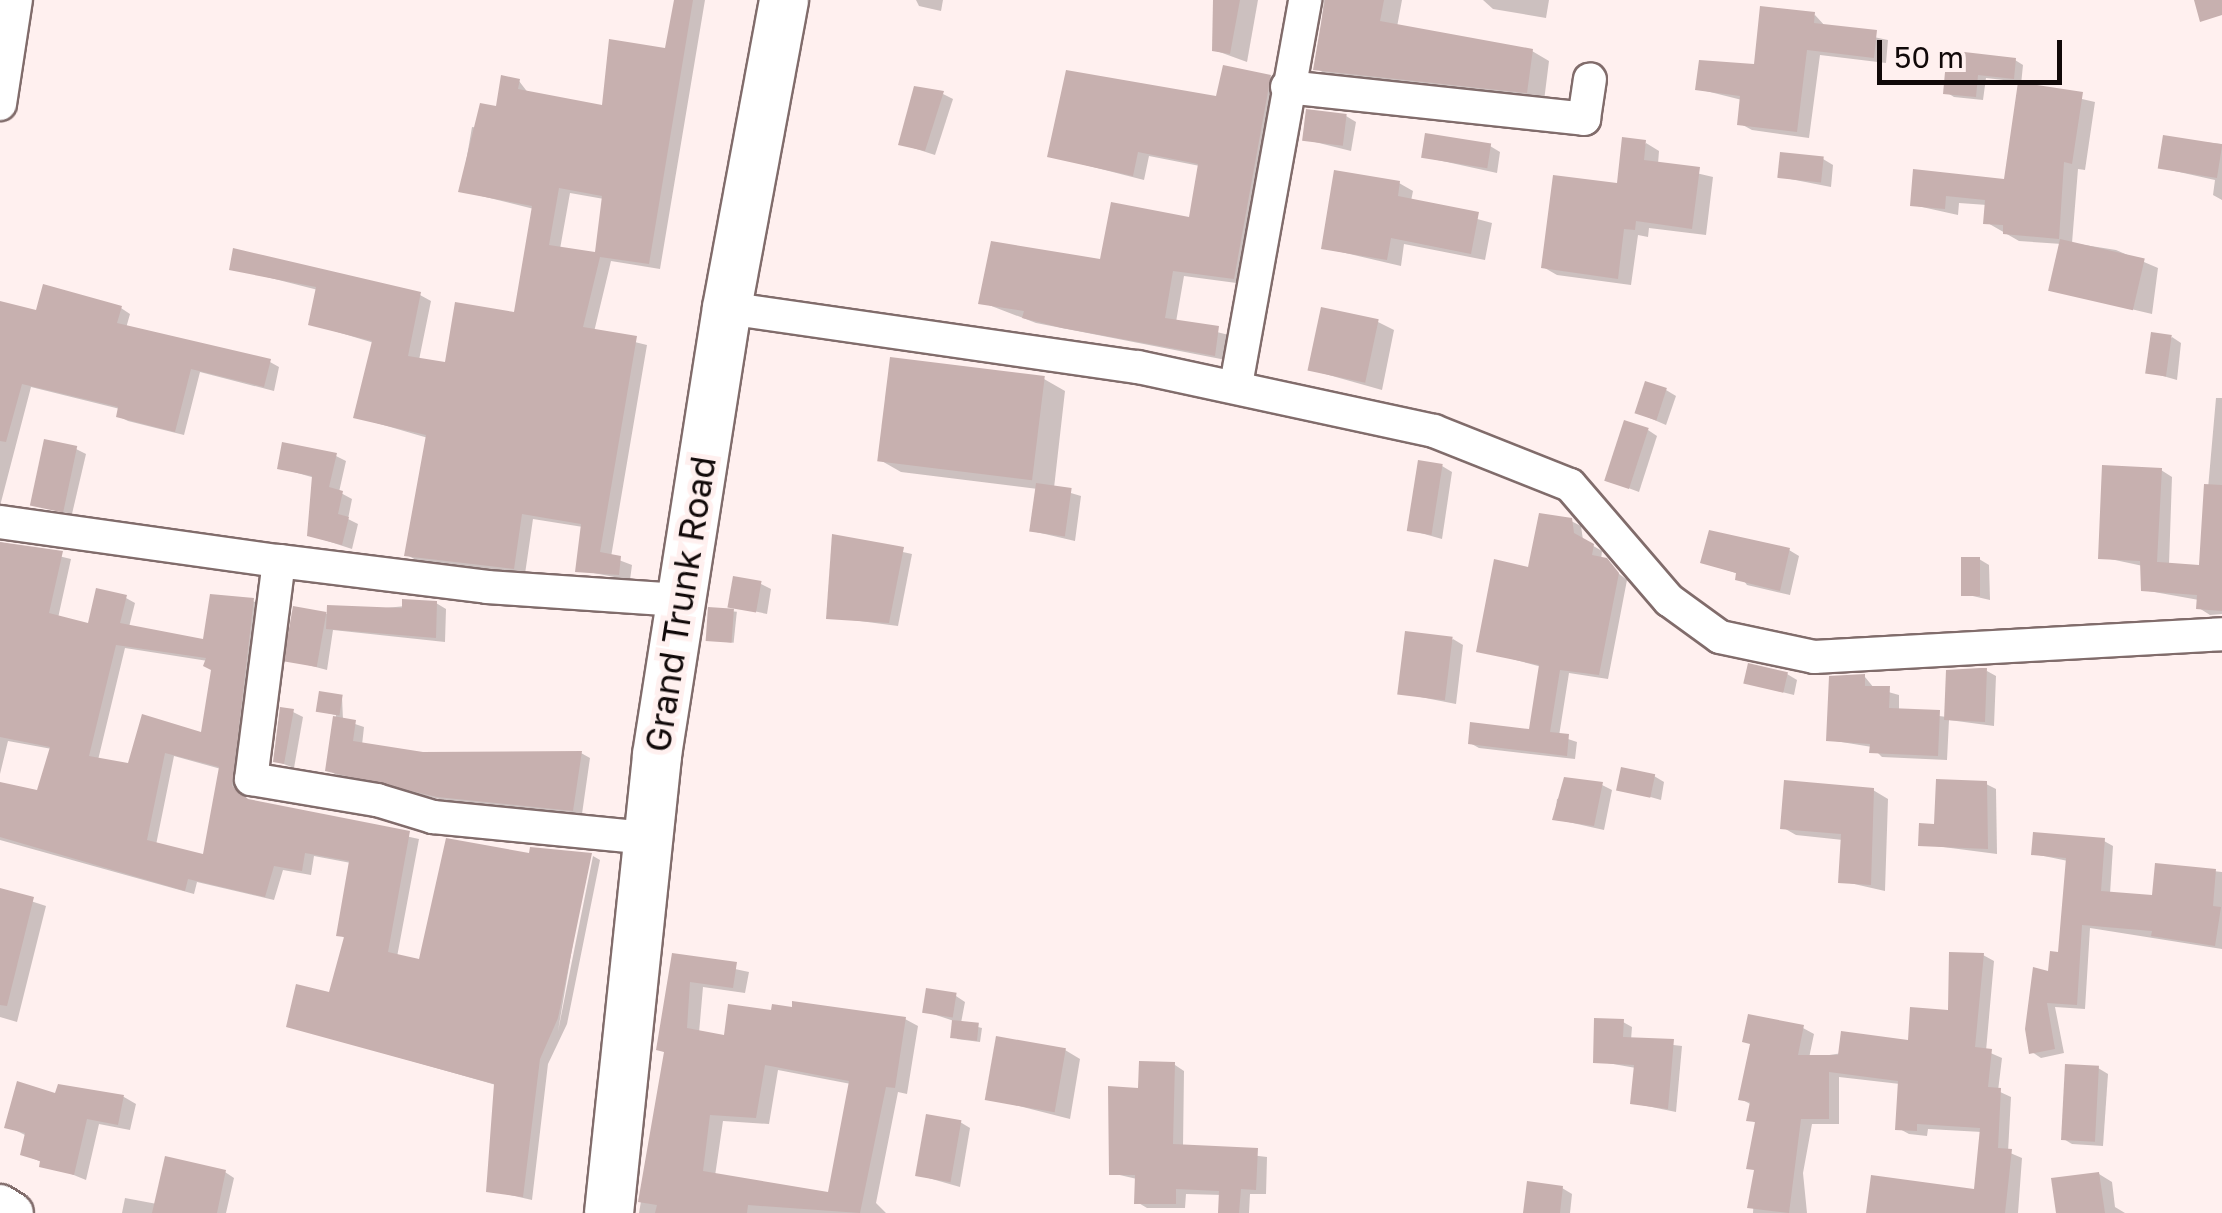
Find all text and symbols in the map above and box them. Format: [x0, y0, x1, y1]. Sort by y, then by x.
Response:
scale bar [1882, 20, 2067, 82]
text: 50 m [1894, 39, 1964, 75]
street label: Grand Trunk Road [636, 453, 724, 755]

